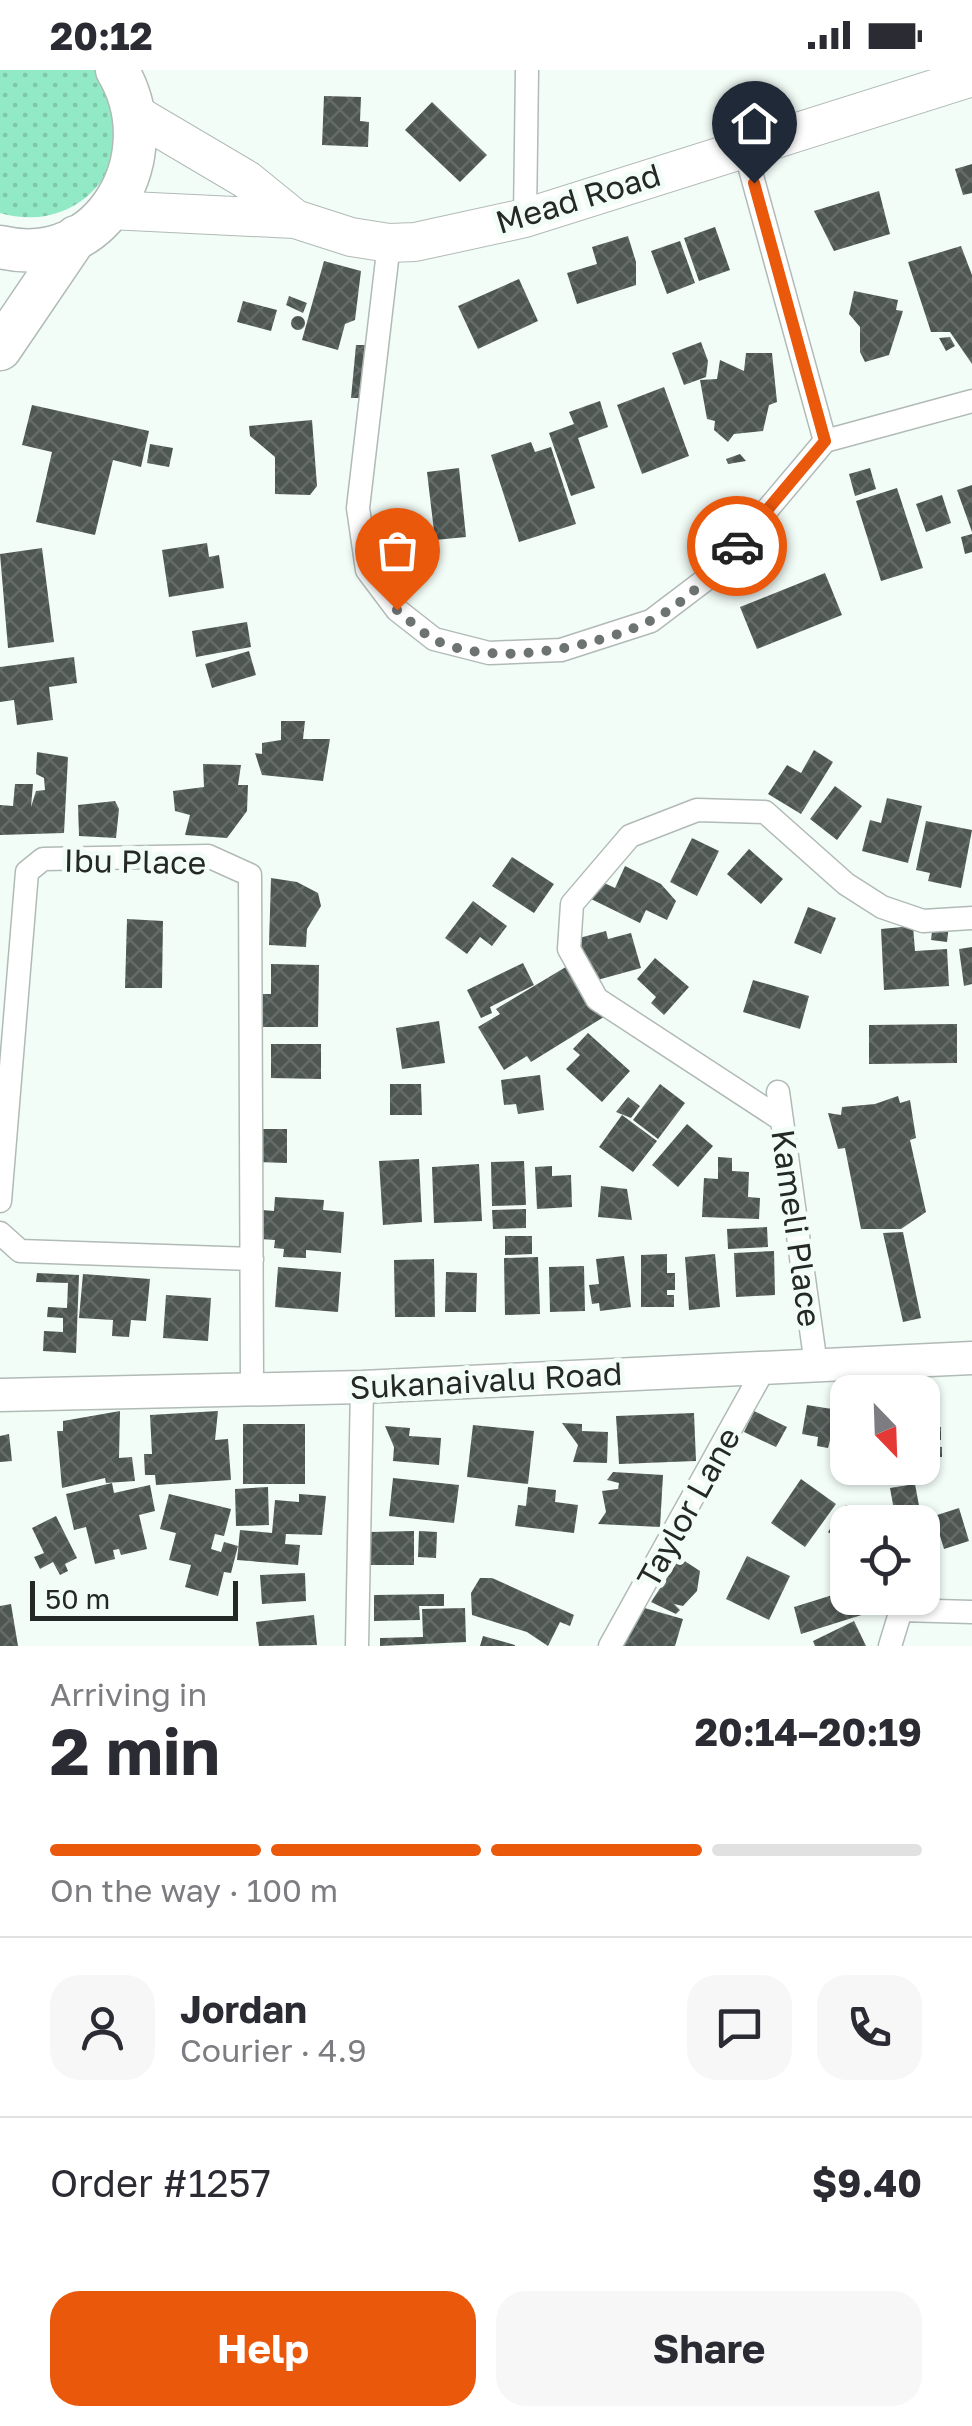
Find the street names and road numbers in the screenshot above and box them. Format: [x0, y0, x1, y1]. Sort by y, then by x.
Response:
street label: Mead Road [491, 155, 665, 241]
street label: Ibu Place [63, 841, 207, 881]
street label: Kameli Place [764, 1127, 830, 1329]
street label: Sukanaivalu Road [349, 1354, 623, 1406]
street label: Taylor Lane [629, 1420, 747, 1594]

